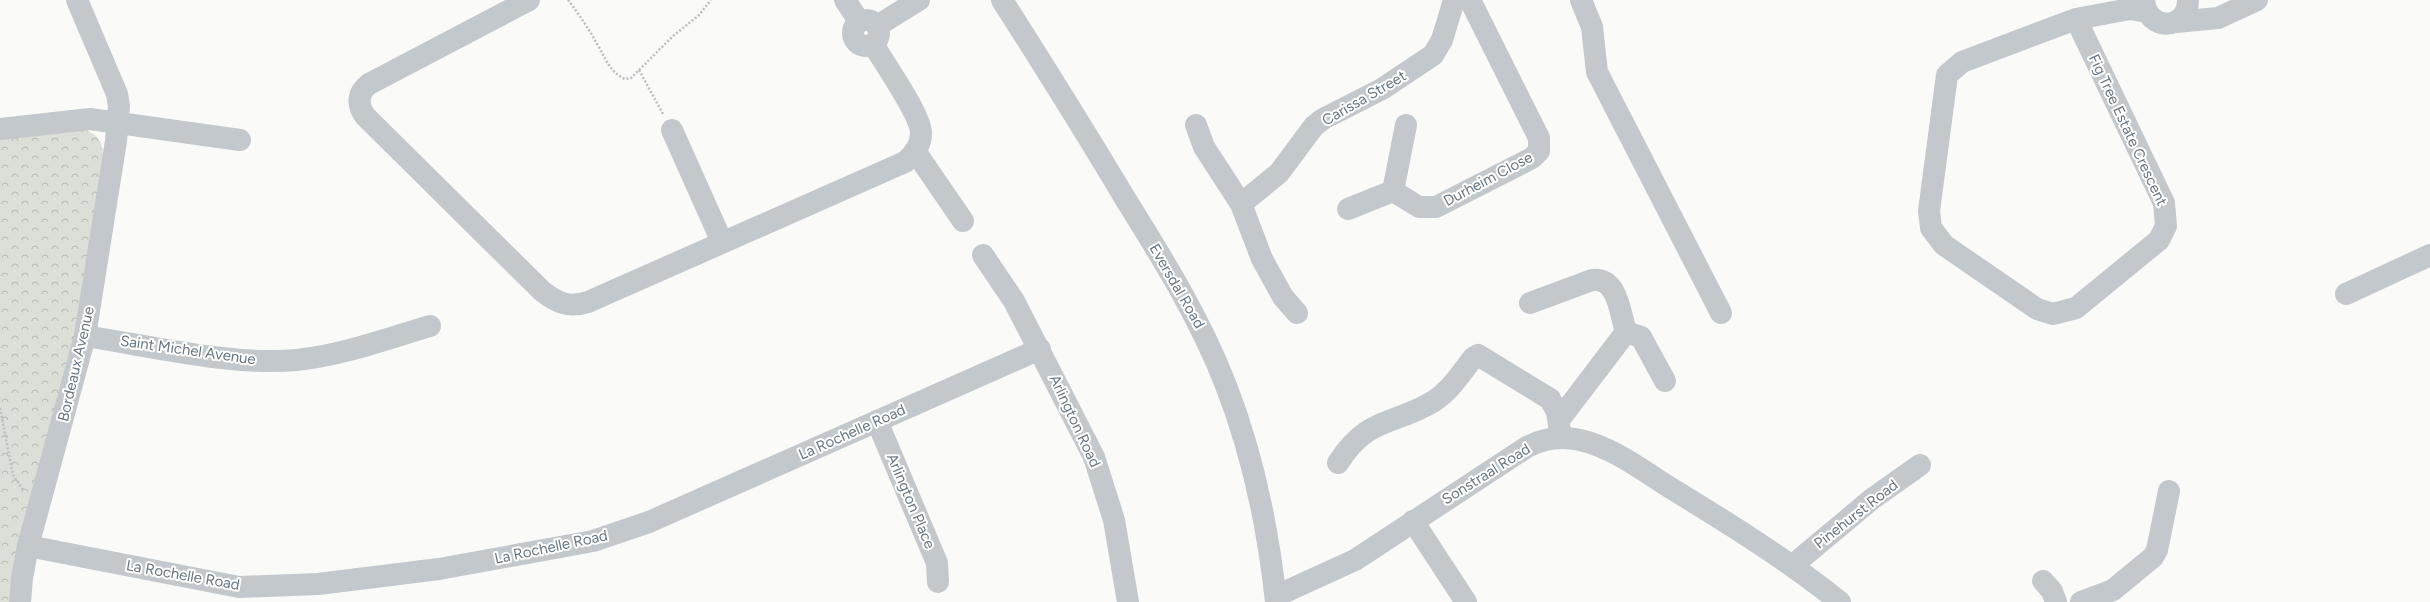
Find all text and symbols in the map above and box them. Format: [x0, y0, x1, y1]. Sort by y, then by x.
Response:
street label: Fig Tree Estate Crescent [2085, 51, 2171, 209]
street label: Carissa Street [1319, 66, 1410, 129]
street label: Durheim Close [1440, 148, 1536, 210]
street label: Eversdal Road [1146, 240, 1208, 332]
street label: Bordeaux Avenue [54, 305, 98, 423]
street label: Saint Michel Avenue [119, 332, 257, 368]
street label: Arlington Road [1046, 372, 1104, 470]
street label: La Rochelle Road [796, 400, 908, 464]
street label: Sonstraal Road [1438, 440, 1534, 508]
street label: Arlington Place [883, 451, 939, 551]
street label: Pinehurst Road [1810, 476, 1902, 552]
street label: La Rochelle Road [493, 526, 609, 568]
street label: La Rochelle Road [125, 556, 241, 594]

